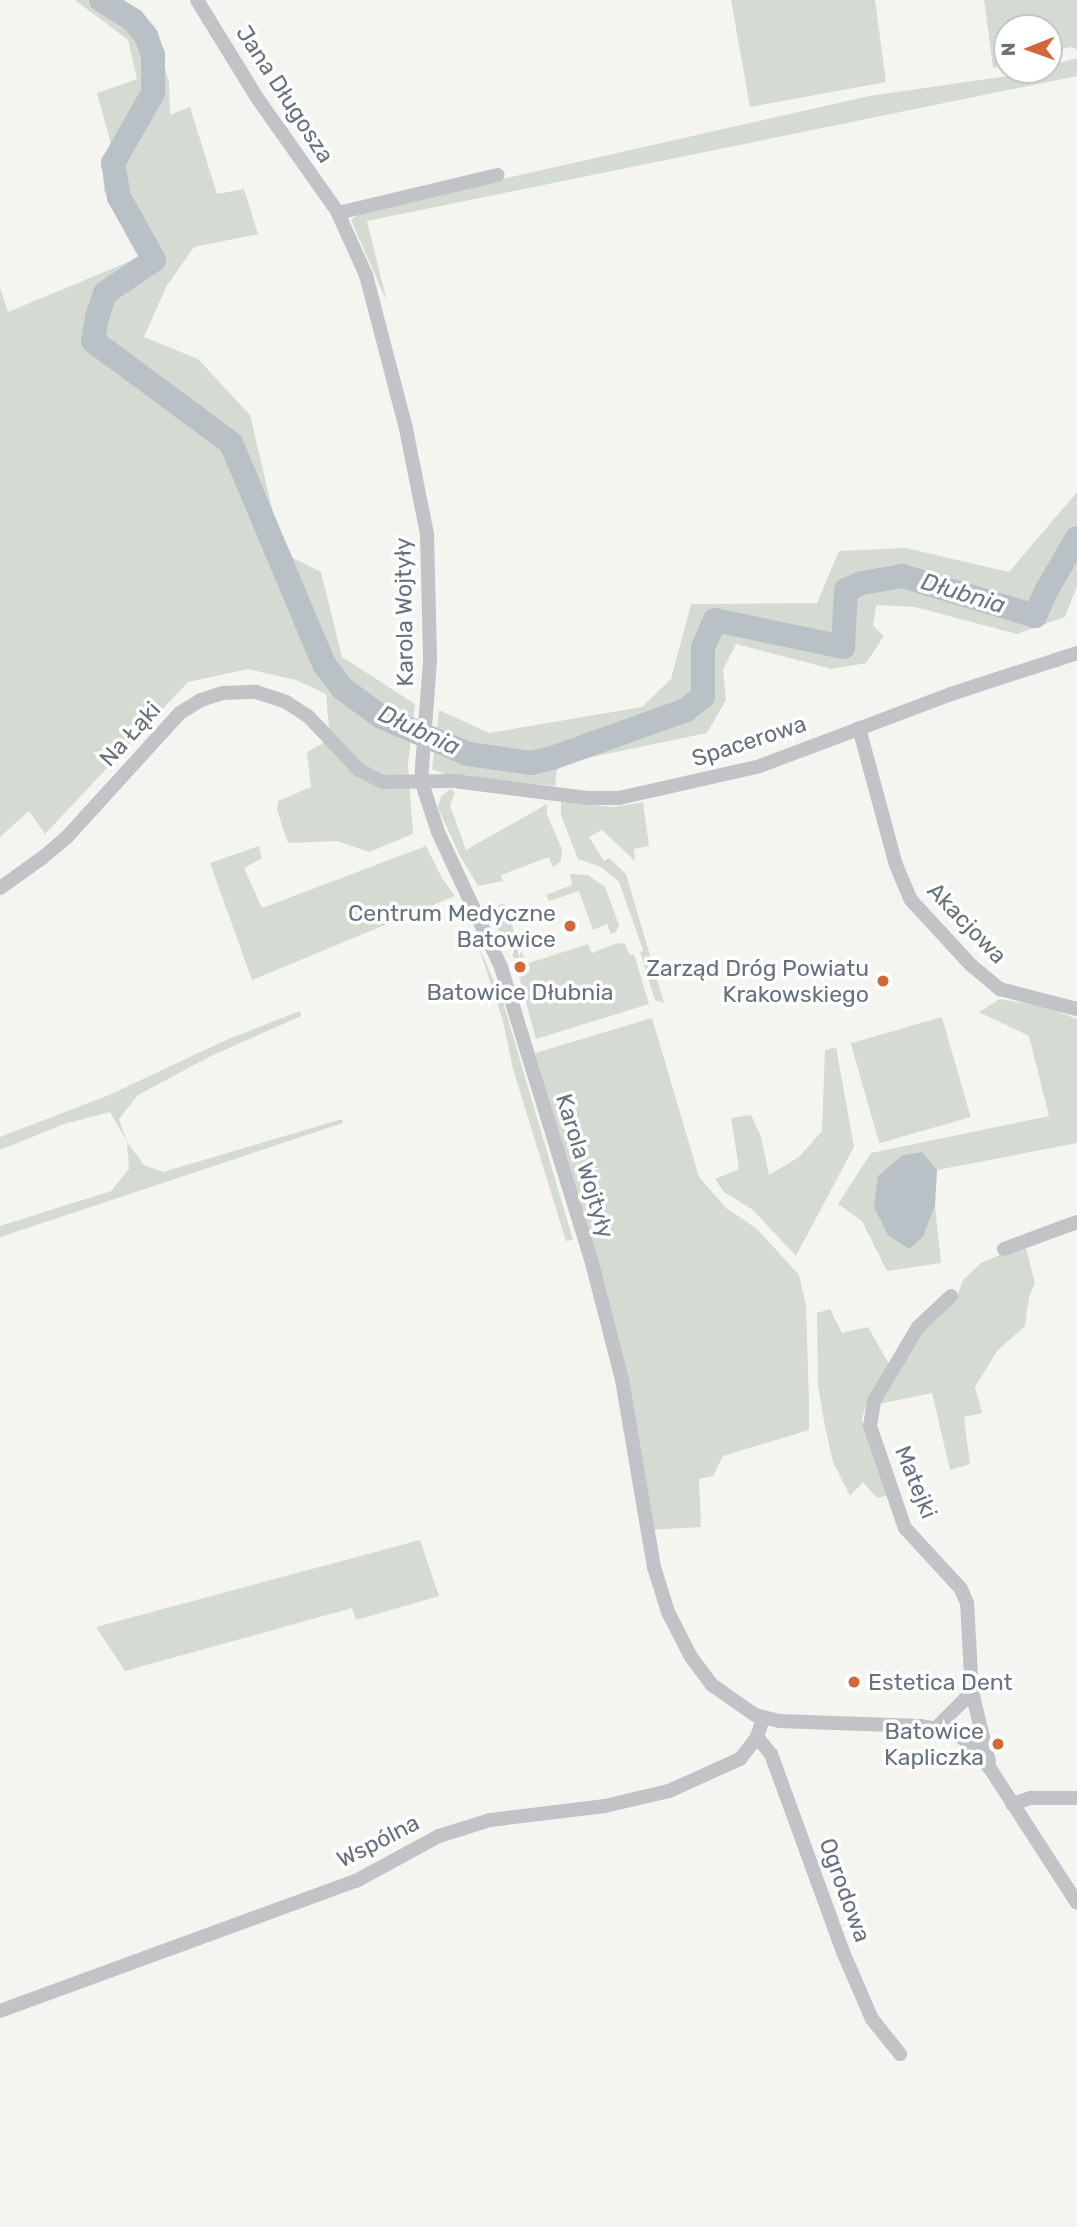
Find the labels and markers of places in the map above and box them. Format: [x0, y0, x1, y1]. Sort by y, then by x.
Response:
place label: Centrum Medyczne Batowice [348, 899, 556, 953]
marker: Centrum Medyczne Batowice [562, 918, 578, 934]
place label: Zarząd Dróg Powiatu Krakowskiego [646, 954, 869, 1008]
marker: Batowice Dłubnia [512, 959, 528, 975]
marker: Zarząd Dróg Powiatu Krakowskiego [875, 973, 891, 989]
place label: Batowice Dłubnia [427, 978, 613, 1006]
place label: Estetica Dent [868, 1668, 1013, 1696]
marker: Estetica Dent [846, 1674, 862, 1690]
place label: Batowice Kapliczka [884, 1717, 984, 1771]
marker: Batowice Kapliczka [990, 1736, 1006, 1752]

